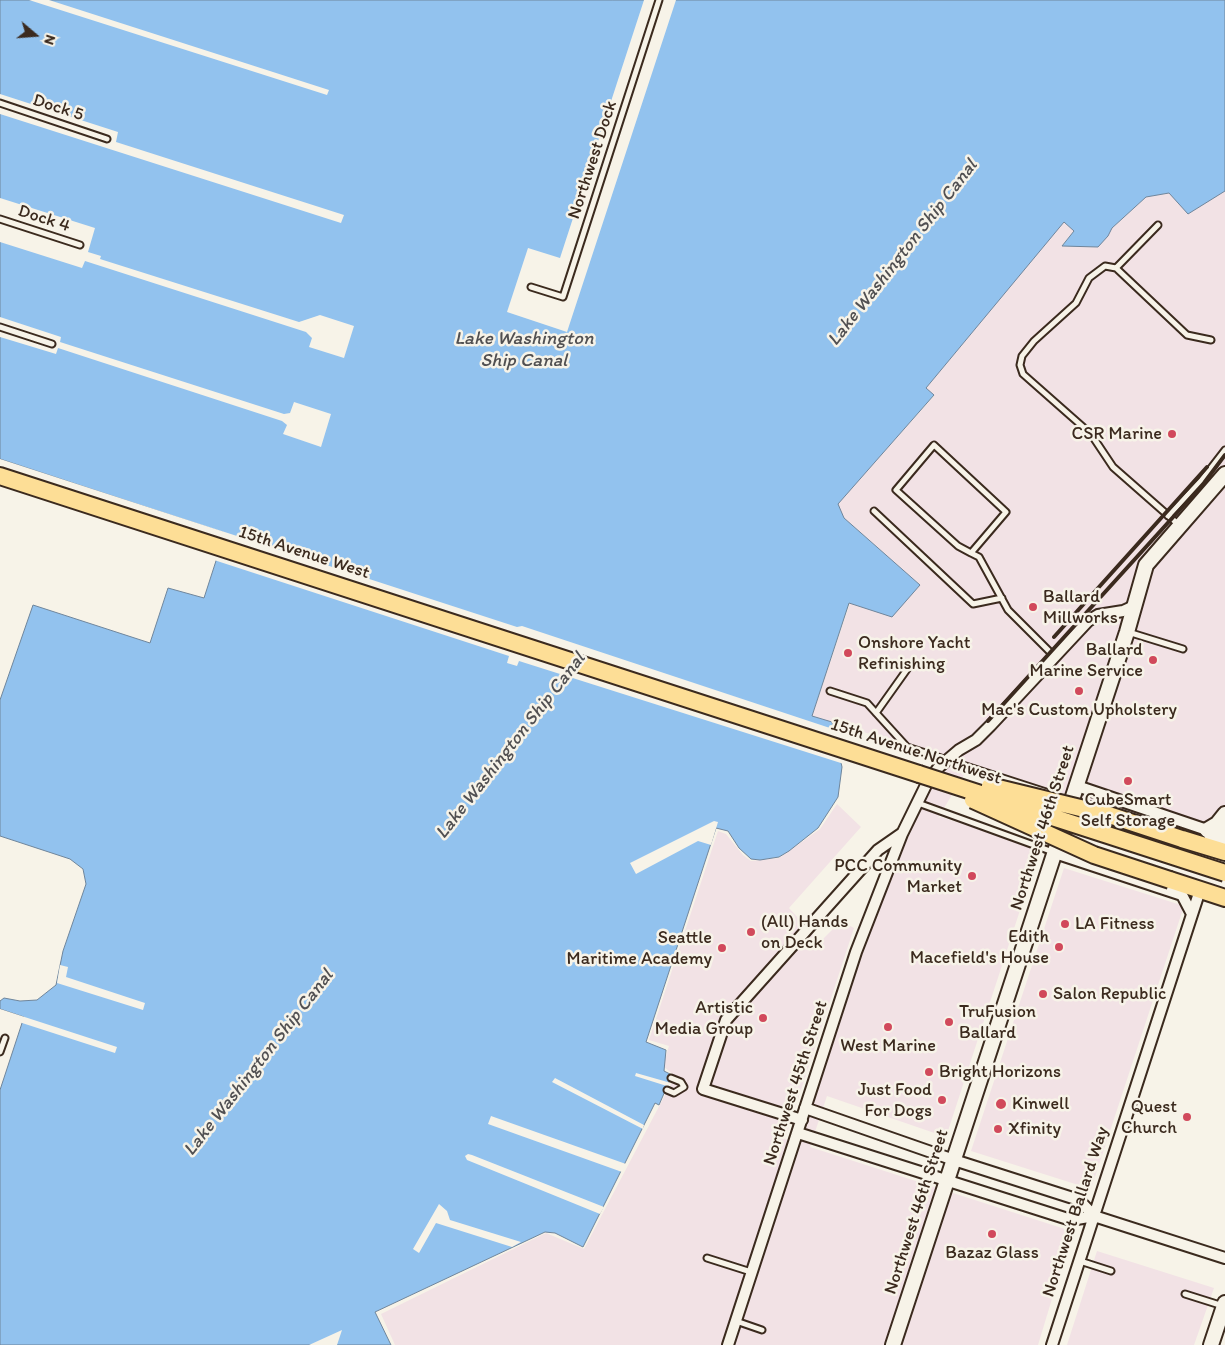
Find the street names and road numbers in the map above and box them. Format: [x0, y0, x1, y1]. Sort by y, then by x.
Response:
street label: Dock 5 [30, 90, 86, 126]
street label: Northwest Dock [564, 98, 622, 222]
street label: Dock 4 [15, 200, 73, 238]
street label: 15th Avenue West [236, 522, 372, 584]
street label: 15th Avenue Northwest [828, 714, 1004, 790]
street label: Northwest 46th Street [1006, 743, 1080, 913]
street label: Northwest 45th Street [759, 998, 833, 1168]
street label: Northwest Ballard Way [1038, 1124, 1114, 1300]
street label: Northwest 46th Street [880, 1127, 954, 1297]

